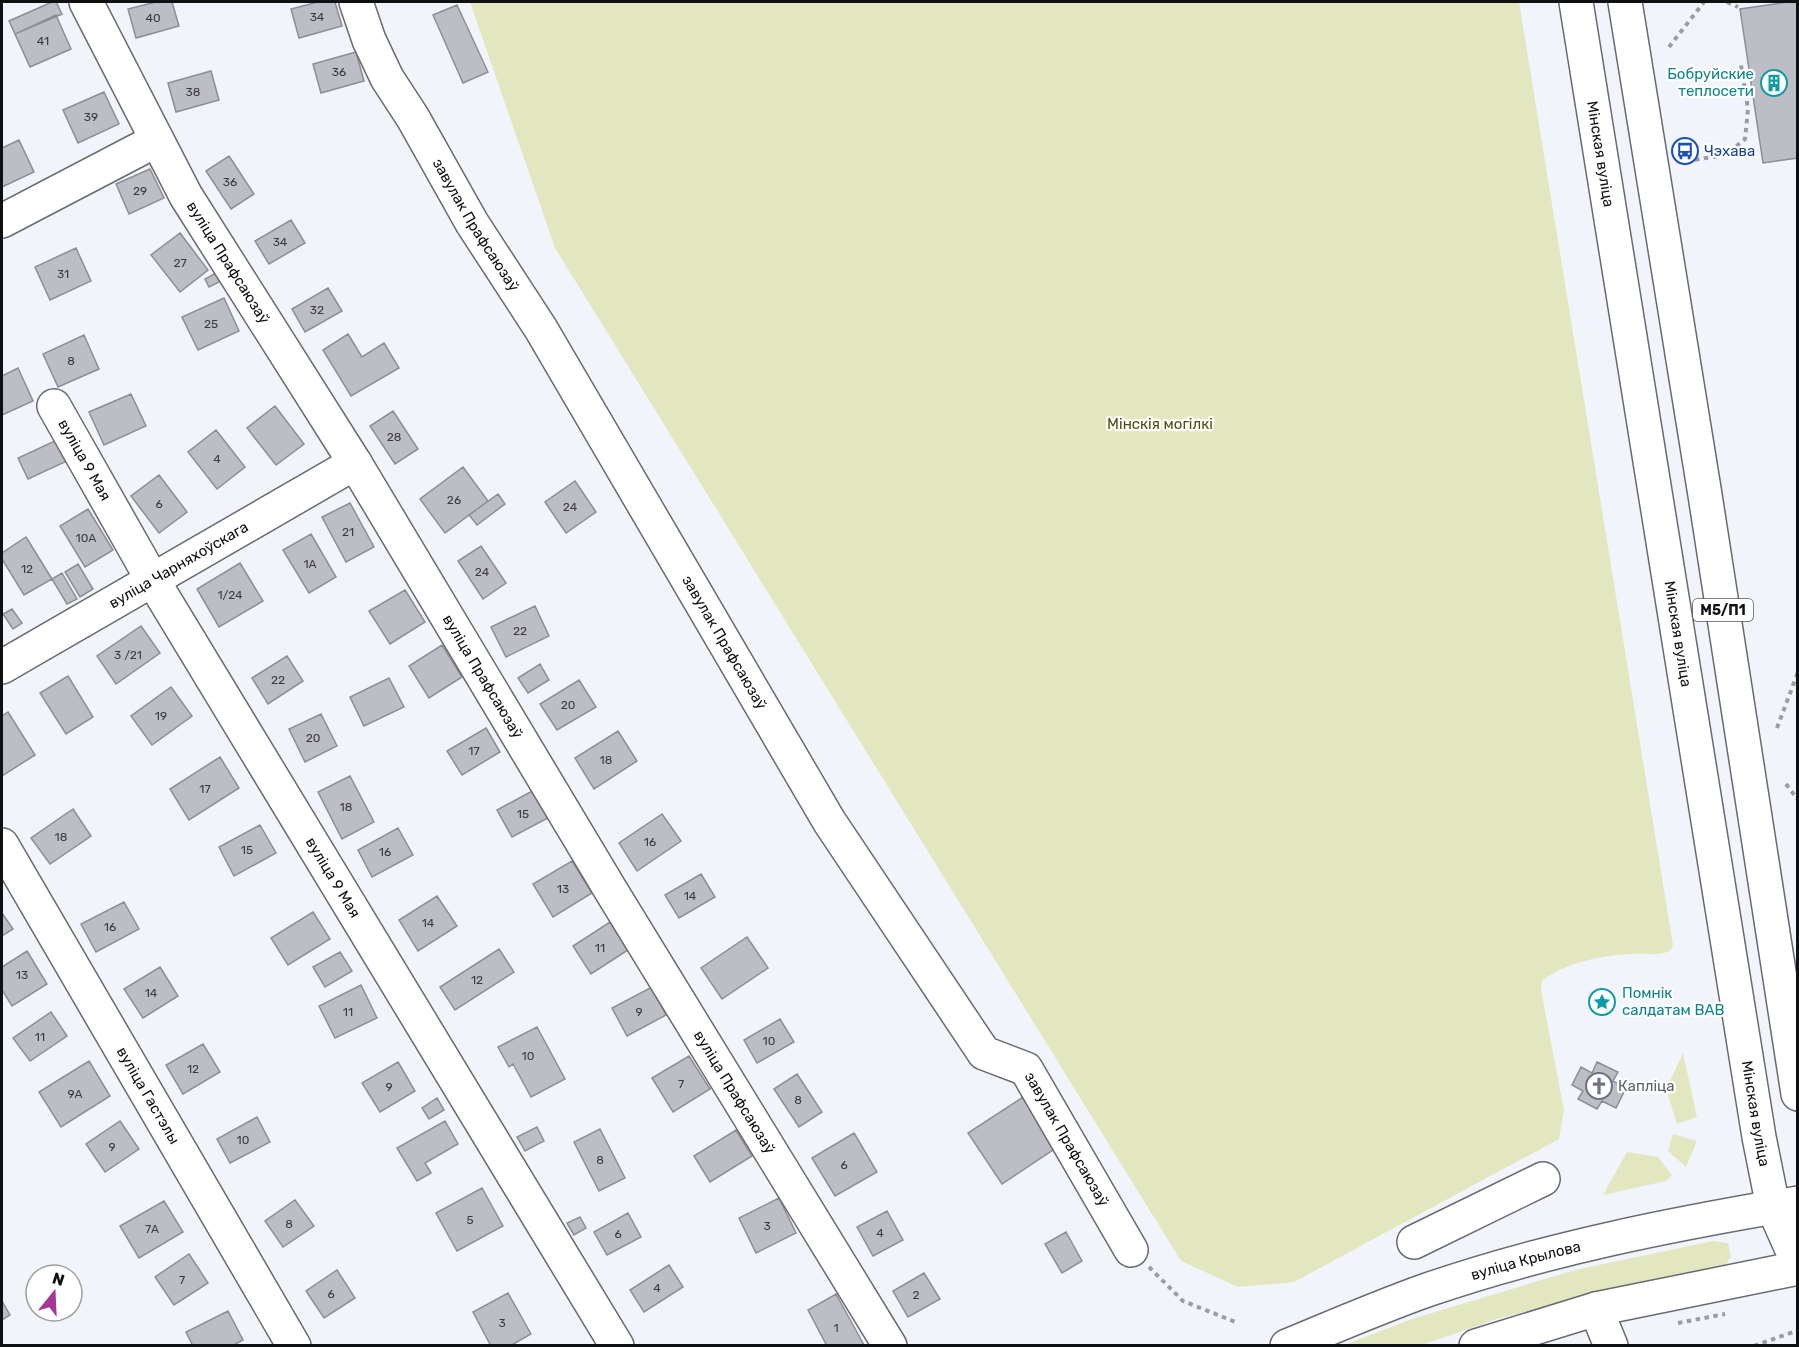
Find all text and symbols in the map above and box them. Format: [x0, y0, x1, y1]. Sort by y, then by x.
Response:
house number: 34 [310, 10, 325, 24]
house number: 40 [145, 11, 161, 25]
house number: 41 [37, 34, 49, 48]
house number: 36 [332, 65, 346, 79]
place label: Бобруйские теплосети [1667, 65, 1754, 100]
building icon: Бобруйские теплосети [1759, 68, 1789, 98]
house number: 38 [186, 85, 200, 99]
street label: Мінская вуліца [1583, 100, 1618, 208]
house number: 39 [84, 110, 98, 124]
bus stop icon: Чэхава [1670, 136, 1700, 166]
place label: Чэхава [1704, 142, 1755, 160]
street label: завулак Прафсаюзаў [429, 155, 523, 295]
house number: 36 [223, 175, 237, 189]
house number: 29 [133, 184, 147, 198]
street label: вуліца Прафсаюзаў [183, 198, 273, 327]
house number: 34 [273, 235, 288, 249]
house number: 27 [173, 256, 187, 270]
house number: 31 [57, 267, 69, 281]
house number: 32 [310, 303, 324, 317]
house number: 25 [204, 317, 218, 331]
house number: 8 [67, 354, 75, 368]
park label: Мінскія могілкі [1107, 415, 1213, 433]
street label: вуліца 9 Мая [54, 416, 115, 504]
house number: 28 [387, 430, 401, 444]
house number: 4 [213, 452, 221, 466]
house number: 26 [447, 493, 461, 507]
house number: 6 [155, 497, 163, 511]
house number: 24 [563, 500, 578, 514]
street label: вуліца Чарняхоўскага [106, 518, 251, 612]
house number: 21 [342, 525, 354, 539]
house number: 10А [76, 531, 96, 545]
house number: 1А [303, 557, 317, 571]
house number: 12 [21, 562, 33, 576]
house number: 24 [475, 565, 490, 579]
street label: завулак Прафсаюзаў [678, 572, 771, 713]
street label: Мінская вуліца [1660, 579, 1695, 688]
house number: 1/24 [217, 588, 243, 602]
road number: М5/П1 [1693, 599, 1753, 621]
street label: вуліца Прафсаюзаў [439, 611, 527, 742]
house number: 22 [513, 624, 527, 638]
house number: 3 /21 [114, 648, 142, 662]
house number: 22 [271, 673, 285, 687]
house number: 20 [561, 698, 575, 712]
house number: 19 [155, 709, 167, 723]
house number: 20 [306, 731, 320, 745]
house number: 17 [468, 744, 480, 758]
house number: 18 [600, 753, 612, 767]
house number: 17 [199, 782, 211, 796]
house number: 18 [340, 800, 352, 814]
house number: 15 [517, 807, 529, 821]
house number: 18 [55, 830, 67, 844]
street label: вуліца 9 Мая [302, 834, 364, 921]
house number: 16 [644, 835, 656, 849]
house number: 15 [241, 843, 253, 857]
house number: 16 [379, 845, 391, 859]
house number: 13 [557, 882, 569, 896]
house number: 14 [684, 889, 697, 903]
house number: 14 [422, 916, 435, 930]
house number: 16 [104, 920, 116, 934]
house number: 11 [595, 941, 605, 955]
house number: 13 [16, 968, 28, 982]
house number: 12 [471, 973, 483, 987]
place label: Помнік салдатам ВАВ [1622, 984, 1725, 1019]
house number: 14 [145, 986, 158, 1000]
place icon: Помнік салдатам ВАВ [1587, 987, 1617, 1017]
house number: 11 [343, 1005, 353, 1019]
house number: 9 [635, 1005, 643, 1019]
street label: вуліца Прафсаюзаў [690, 1027, 779, 1157]
house number: 11 [35, 1030, 45, 1044]
house number: 10 [763, 1034, 775, 1048]
street label: вуліца Гастэлы [113, 1044, 183, 1147]
house number: 10 [522, 1049, 534, 1063]
street label: Мінская вуліца [1738, 1059, 1774, 1168]
house number: 12 [187, 1062, 199, 1076]
street label: завулак Прафсаюзаў [1021, 1069, 1113, 1210]
church icon: Капліца [1584, 1071, 1614, 1101]
house number: 7 [678, 1077, 684, 1091]
place label: Капліца [1618, 1077, 1675, 1095]
house number: 9 [385, 1080, 393, 1094]
house number: 9А [67, 1087, 83, 1101]
house number: 8 [794, 1093, 802, 1107]
house number: 10 [237, 1133, 249, 1147]
house number: 9 [108, 1140, 116, 1154]
house number: 8 [596, 1153, 604, 1167]
house number: 6 [840, 1158, 848, 1172]
house number: 5 [466, 1213, 474, 1227]
house number: 8 [285, 1217, 293, 1231]
house number: 3 [763, 1219, 771, 1233]
house number: 7А [145, 1222, 159, 1236]
house number: 4 [876, 1226, 884, 1240]
house number: 6 [614, 1227, 622, 1241]
street label: вуліца Крылова [1469, 1237, 1583, 1284]
north arrow [24, 1263, 84, 1323]
text: N [50, 1268, 67, 1290]
house number: 7 [179, 1273, 185, 1287]
house number: 4 [653, 1281, 661, 1295]
house number: 6 [327, 1287, 335, 1301]
house number: 2 [912, 1288, 920, 1302]
house number: 3 [498, 1316, 506, 1330]
house number: 1 [833, 1321, 839, 1335]

